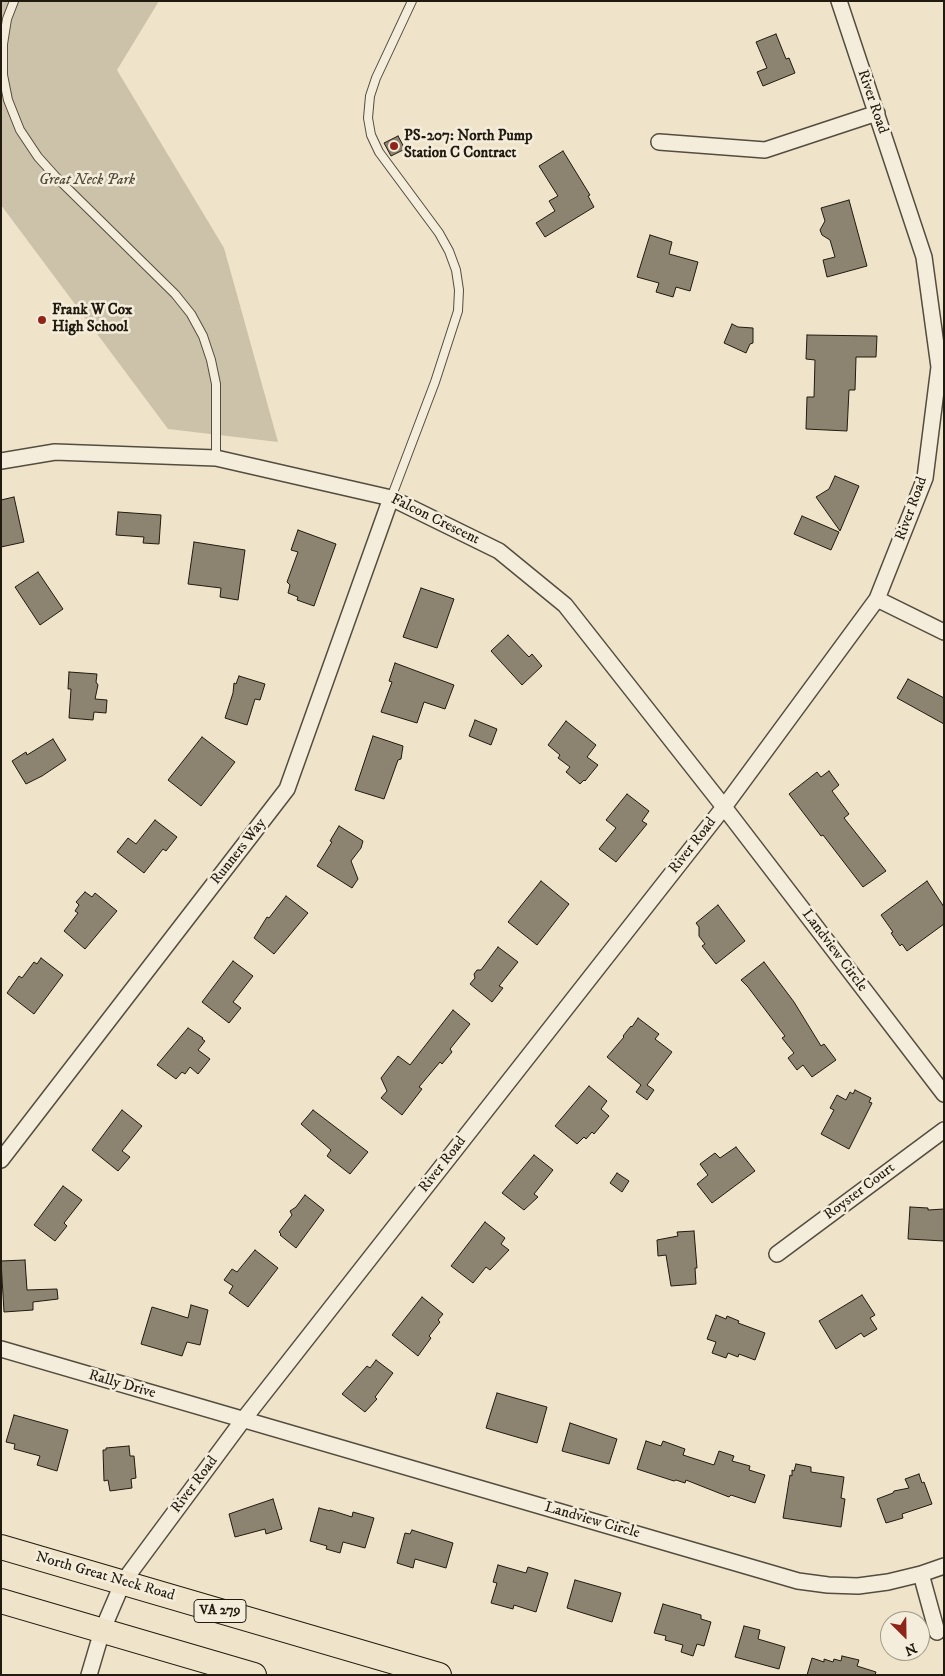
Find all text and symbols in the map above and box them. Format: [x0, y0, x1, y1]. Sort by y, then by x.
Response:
street label: River Road [853, 68, 891, 136]
place label: PS-207: North Pump Station C Contract [404, 128, 533, 163]
marker: PS-207: North Pump Station C Contract [388, 140, 400, 152]
park label: Great Neck Park [39, 172, 135, 190]
place label: Frank W Cox High School [52, 302, 132, 337]
marker: Frank W Cox High School [36, 314, 48, 326]
street label: River Road [892, 475, 932, 543]
street label: Falcon Crescent [388, 491, 482, 549]
street label: River Road [665, 814, 721, 878]
street label: Runners Way [208, 815, 270, 889]
street label: Landview Circle [797, 906, 871, 996]
street label: River Road [415, 1133, 471, 1197]
street label: Royster Court [821, 1160, 899, 1224]
street label: Rally Drive [86, 1367, 158, 1403]
street label: River Road [168, 1453, 222, 1517]
street label: Landview Circle [542, 1499, 642, 1543]
street label: North Great Neck Road [33, 1549, 177, 1605]
road number: VA 279 [194, 1600, 246, 1622]
north arrow [880, 1611, 930, 1661]
text: N [902, 1638, 919, 1659]

